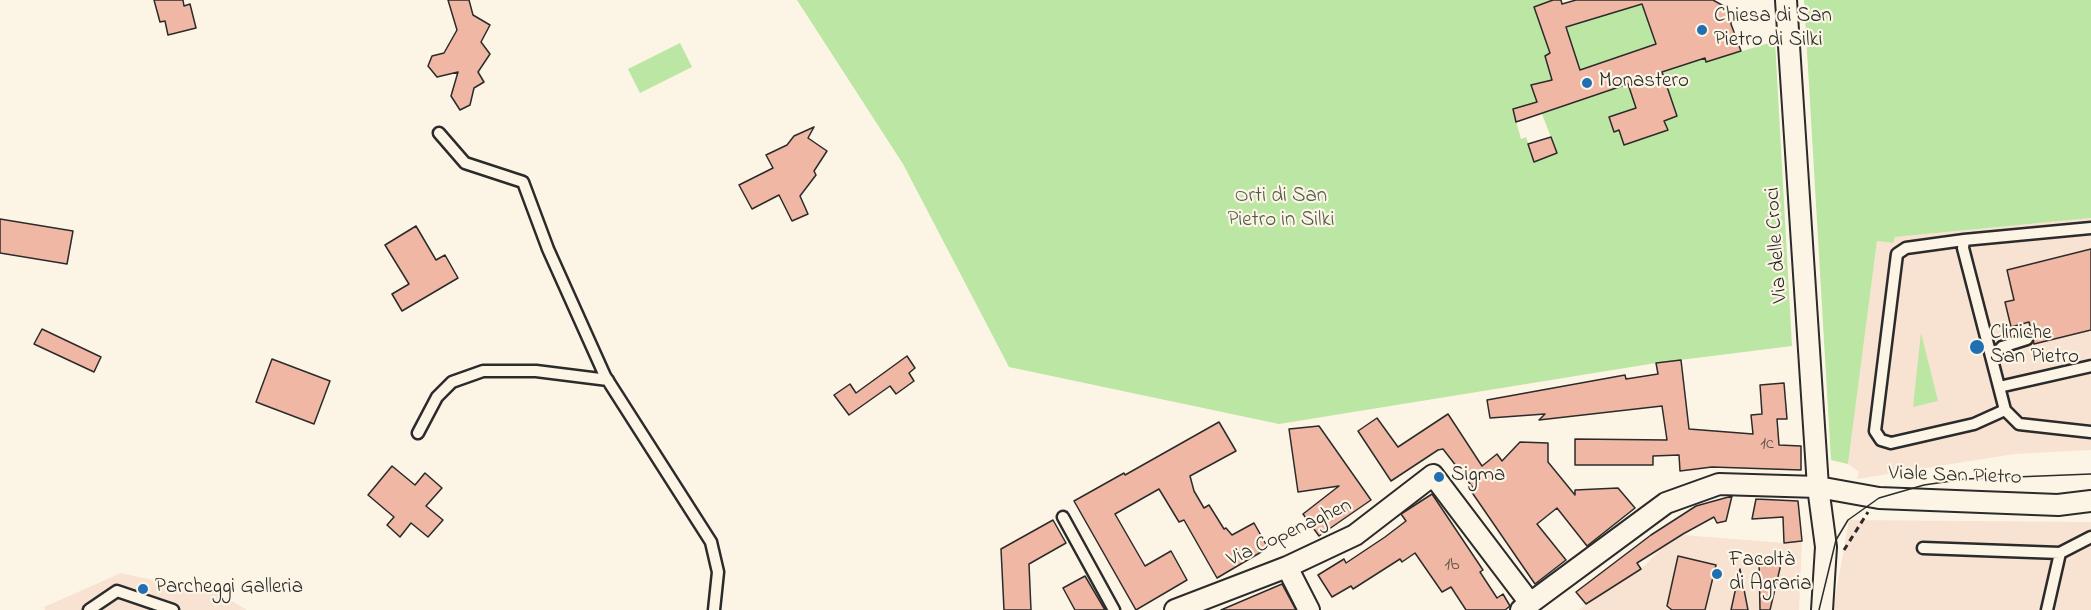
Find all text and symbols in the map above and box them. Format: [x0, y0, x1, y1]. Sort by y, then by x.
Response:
place label: Chiesa di San Pietro di Silki [1714, 5, 1832, 55]
marker: Chiesa di San Pietro di Silki [1695, 23, 1709, 37]
place label: Monastero [1599, 70, 1689, 96]
marker: Monastero [1580, 76, 1594, 90]
park label: Orti di San Pietro in Silki [1228, 185, 1334, 235]
street label: Via delle Croci [1761, 186, 1795, 304]
place label: Cliniche San Pietro [1990, 322, 2079, 372]
marker: Cliniche San Pietro [1968, 338, 1986, 356]
house number: 1c [1760, 434, 1774, 456]
street label: Viale San Pietro [1888, 462, 2022, 492]
place label: Sigma [1451, 464, 1505, 490]
marker: Sigma [1432, 470, 1446, 484]
street label: Via Copenaghen [1224, 494, 1356, 574]
place label: Facoltà di Agraria [1729, 549, 1812, 599]
house number: 1b [1444, 555, 1460, 577]
marker: Facoltà di Agraria [1710, 567, 1724, 581]
place label: Parcheggi Galleria [155, 576, 303, 602]
marker: Parcheggi Galleria [136, 582, 150, 596]

